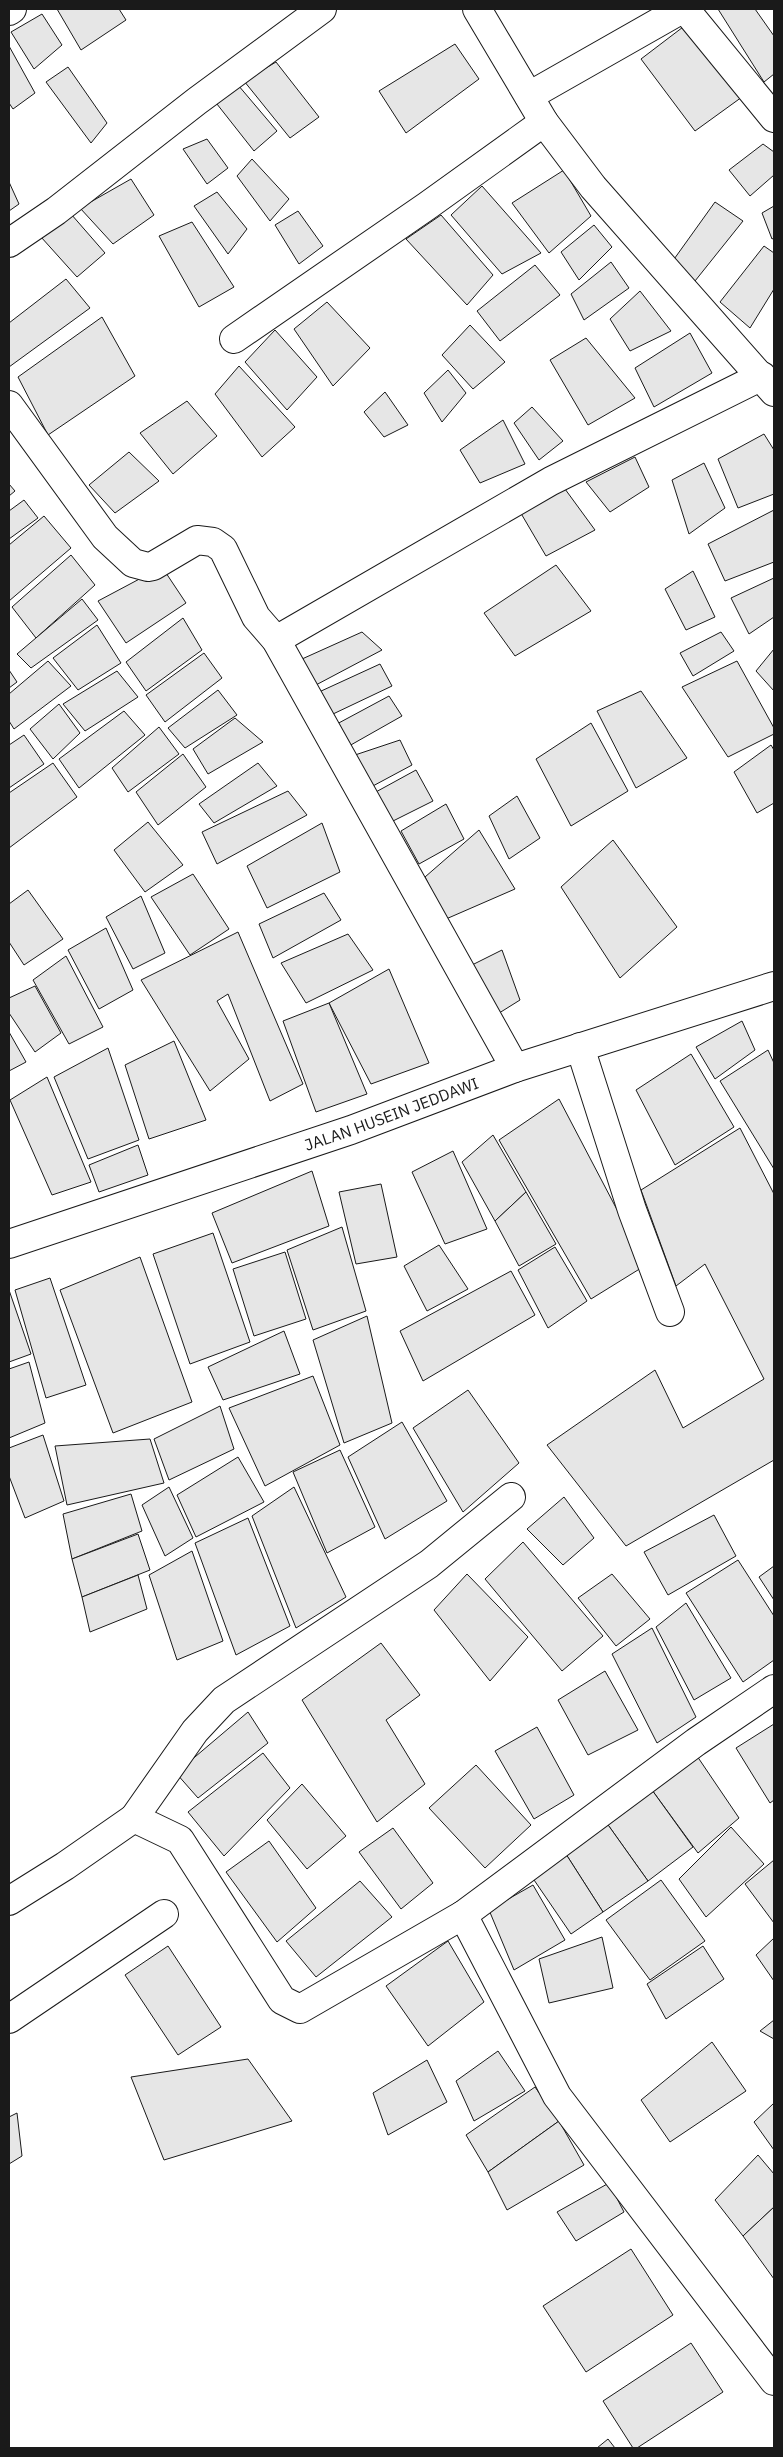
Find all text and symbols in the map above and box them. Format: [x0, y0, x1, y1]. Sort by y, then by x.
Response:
street label: JALAN HUSEIN JEDDAWI [302, 1073, 481, 1155]

